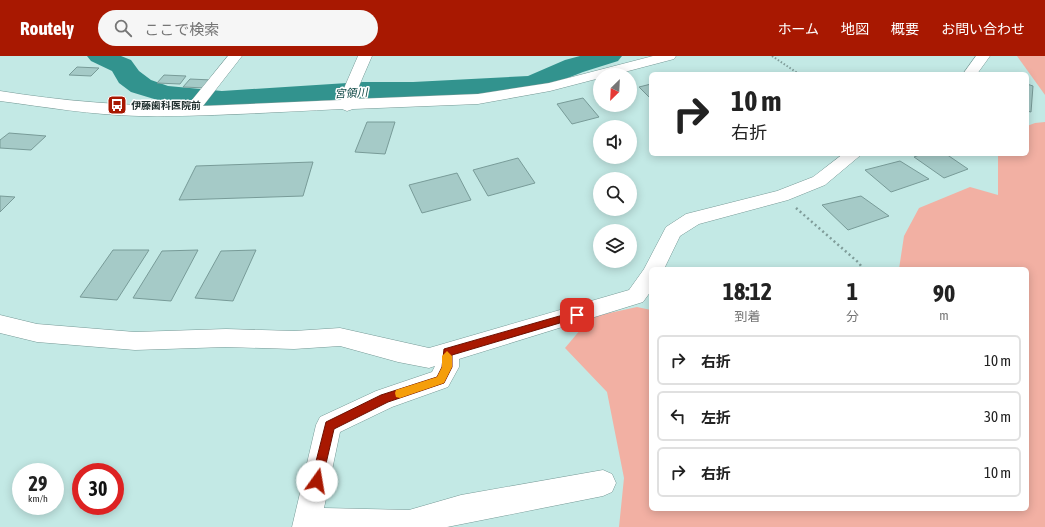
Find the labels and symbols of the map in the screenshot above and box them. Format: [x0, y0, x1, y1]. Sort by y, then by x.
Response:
north arrow [593, 68, 637, 112]
water label: 宮領川 [334, 86, 369, 100]
bus stop icon: 伊藤歯科医院前 [106, 94, 128, 116]
place label: 伊藤歯科医院前 [131, 100, 201, 111]
pin [560, 298, 594, 332]
position arrow [296, 460, 338, 502]
speed limit sign: 30 [72, 463, 124, 515]

